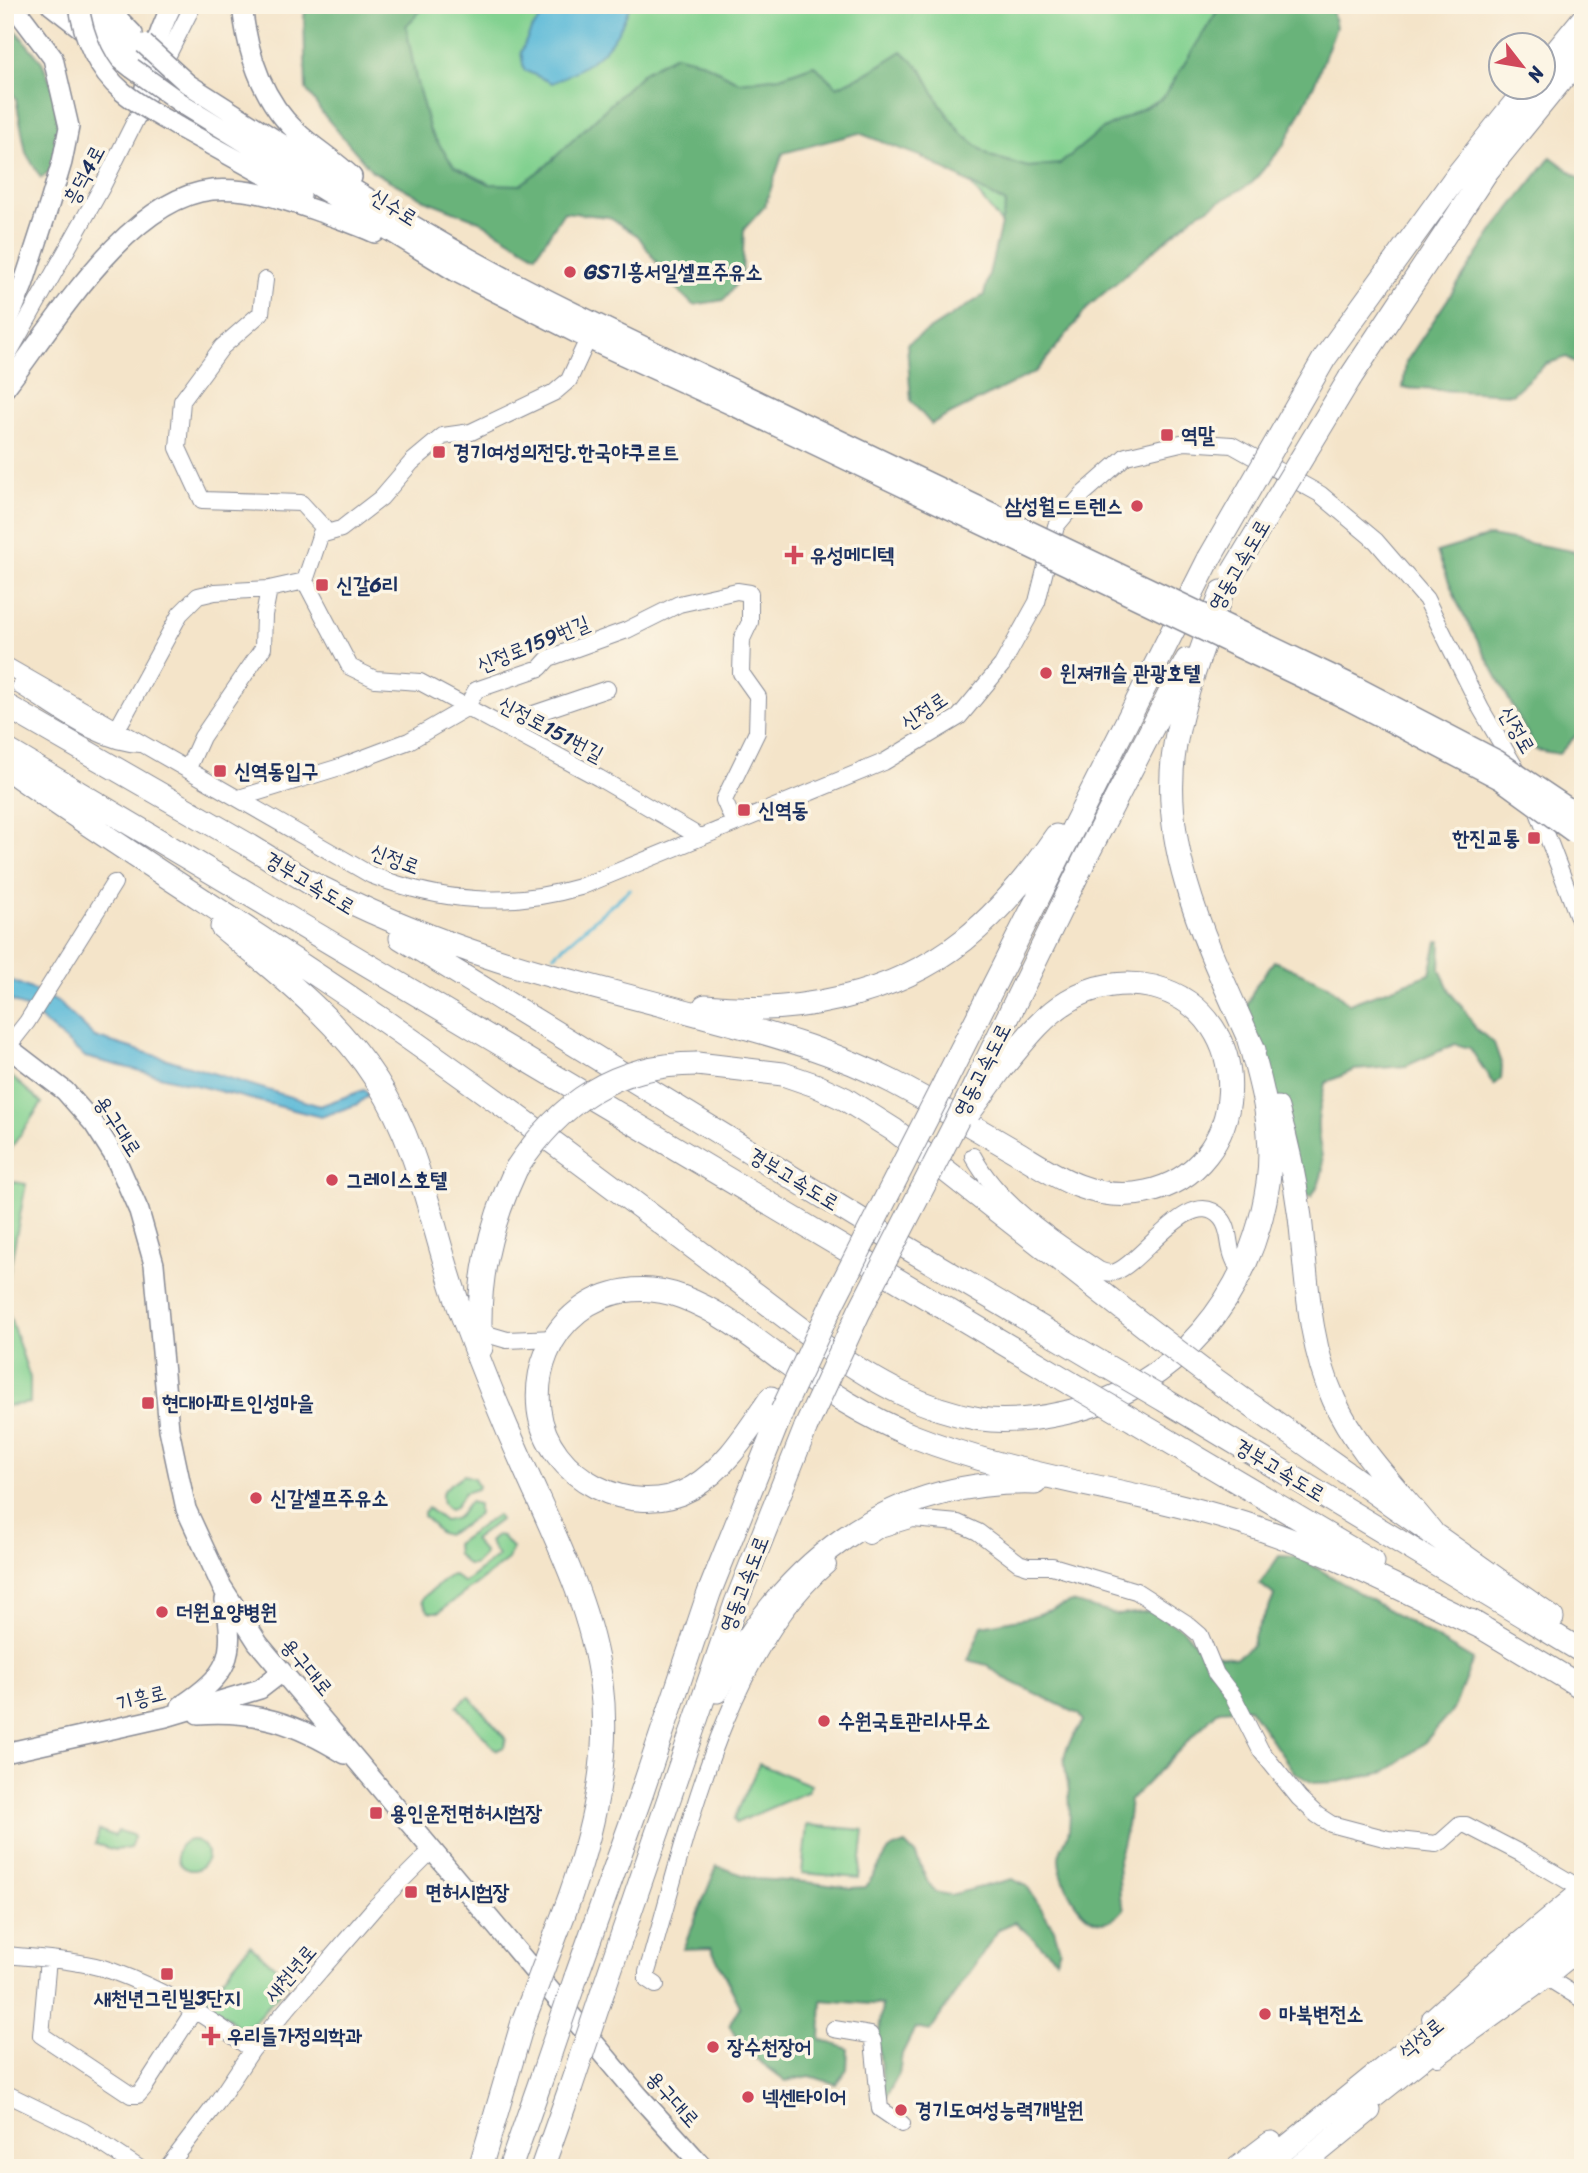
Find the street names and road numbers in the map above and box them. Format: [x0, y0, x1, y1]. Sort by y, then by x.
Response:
street label: 흥덕4로 [52, 138, 116, 212]
street label: 신수로 [362, 177, 426, 237]
street label: 영동고속도로 [1197, 512, 1281, 618]
street label: 신정로159번길 [471, 604, 595, 684]
street label: 신정로 [892, 681, 956, 741]
street label: 신정로151번길 [491, 685, 611, 773]
street label: 신정로 [1488, 699, 1546, 761]
street label: 신정로 [365, 832, 425, 886]
street label: 경부고속도로 [257, 841, 363, 925]
street label: 영동고속도로 [942, 1016, 1022, 1124]
street label: 용구대로 [84, 1087, 152, 1165]
street label: 경부고속도로 [741, 1137, 847, 1221]
street label: 경부고속도로 [1227, 1428, 1333, 1512]
street label: 영동고속도로 [708, 1530, 780, 1638]
street label: 용구대로 [271, 1629, 343, 1705]
street label: 기흥로 [112, 1673, 170, 1723]
street label: 새천년로 [253, 1935, 327, 2011]
street label: 석성로 [1389, 2007, 1453, 2069]
street label: 용구대로 [636, 2061, 710, 2137]

